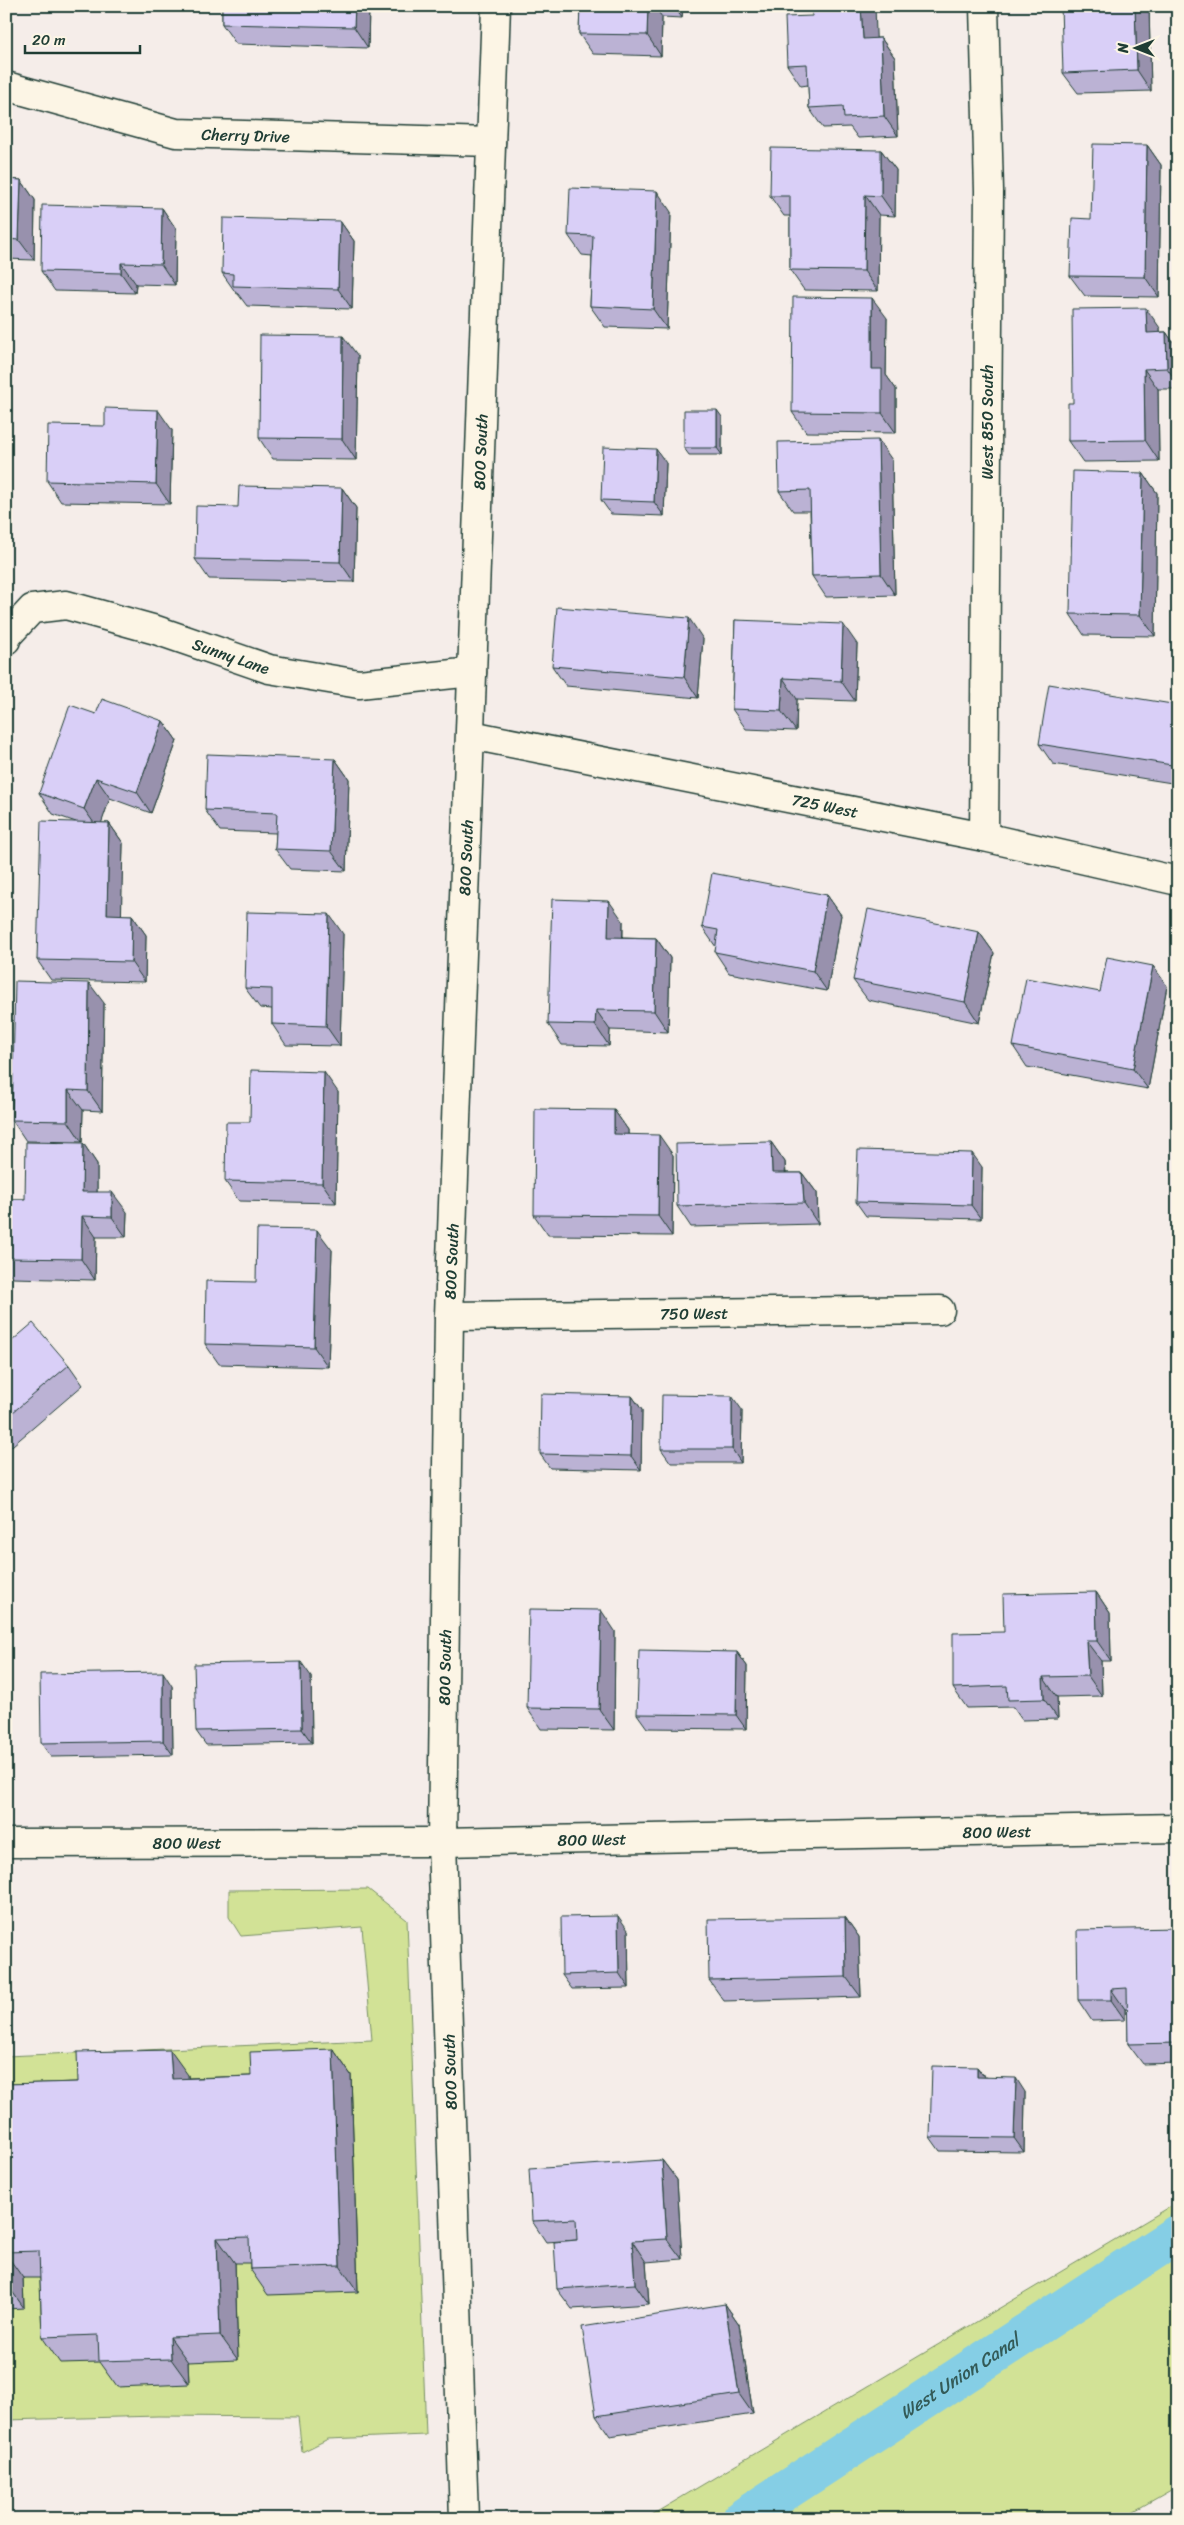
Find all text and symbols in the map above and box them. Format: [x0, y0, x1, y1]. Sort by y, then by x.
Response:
scale bar [25, 22, 140, 54]
north arrow [1112, 22, 1162, 72]
text: 20 m [32, 27, 66, 53]
text: N [1111, 43, 1136, 54]
street label: Cherry Drive [201, 119, 290, 151]
street label: West 850 South [973, 365, 1002, 479]
street label: 800 South [464, 413, 496, 491]
street label: Sunny Lane [189, 629, 274, 683]
street label: 725 West [789, 785, 861, 826]
street label: 800 South [450, 819, 481, 896]
street label: 800 South [435, 1223, 467, 1300]
street label: 750 West [660, 1298, 728, 1328]
street label: 800 South [429, 1629, 459, 1706]
street label: 800 West [962, 1816, 1032, 1847]
street label: 800 West [557, 1824, 627, 1854]
street label: 800 West [152, 1828, 222, 1857]
street label: 800 South [434, 2033, 466, 2111]
water label: West Union Canal [893, 2323, 1029, 2428]

